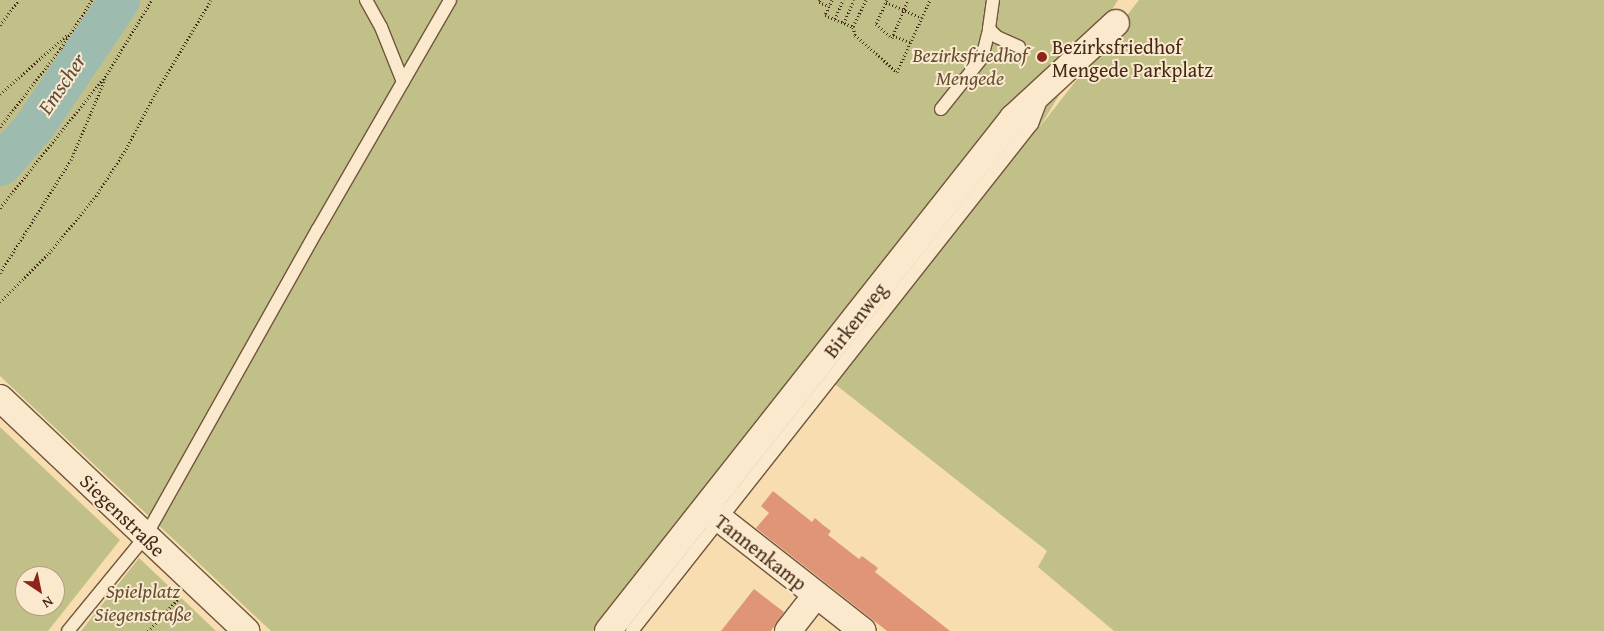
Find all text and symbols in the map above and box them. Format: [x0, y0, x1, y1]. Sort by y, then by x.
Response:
place label: Bezirksfriedhof Mengede Parkplatz [1052, 34, 1213, 81]
park label: Bezirksfriedhof Mengede [912, 43, 1028, 90]
water label: Emscher [33, 49, 91, 119]
marker: Bezirksfriedhof Mengede Parkplatz [1036, 51, 1048, 63]
street label: Birkenweg [818, 278, 892, 362]
street label: Siegenstraße [75, 469, 171, 561]
street label: Tannenkamp [710, 509, 812, 595]
north arrow [15, 566, 65, 616]
park label: Spielplatz Siegenstraße [94, 578, 192, 625]
text: N [38, 592, 57, 614]

